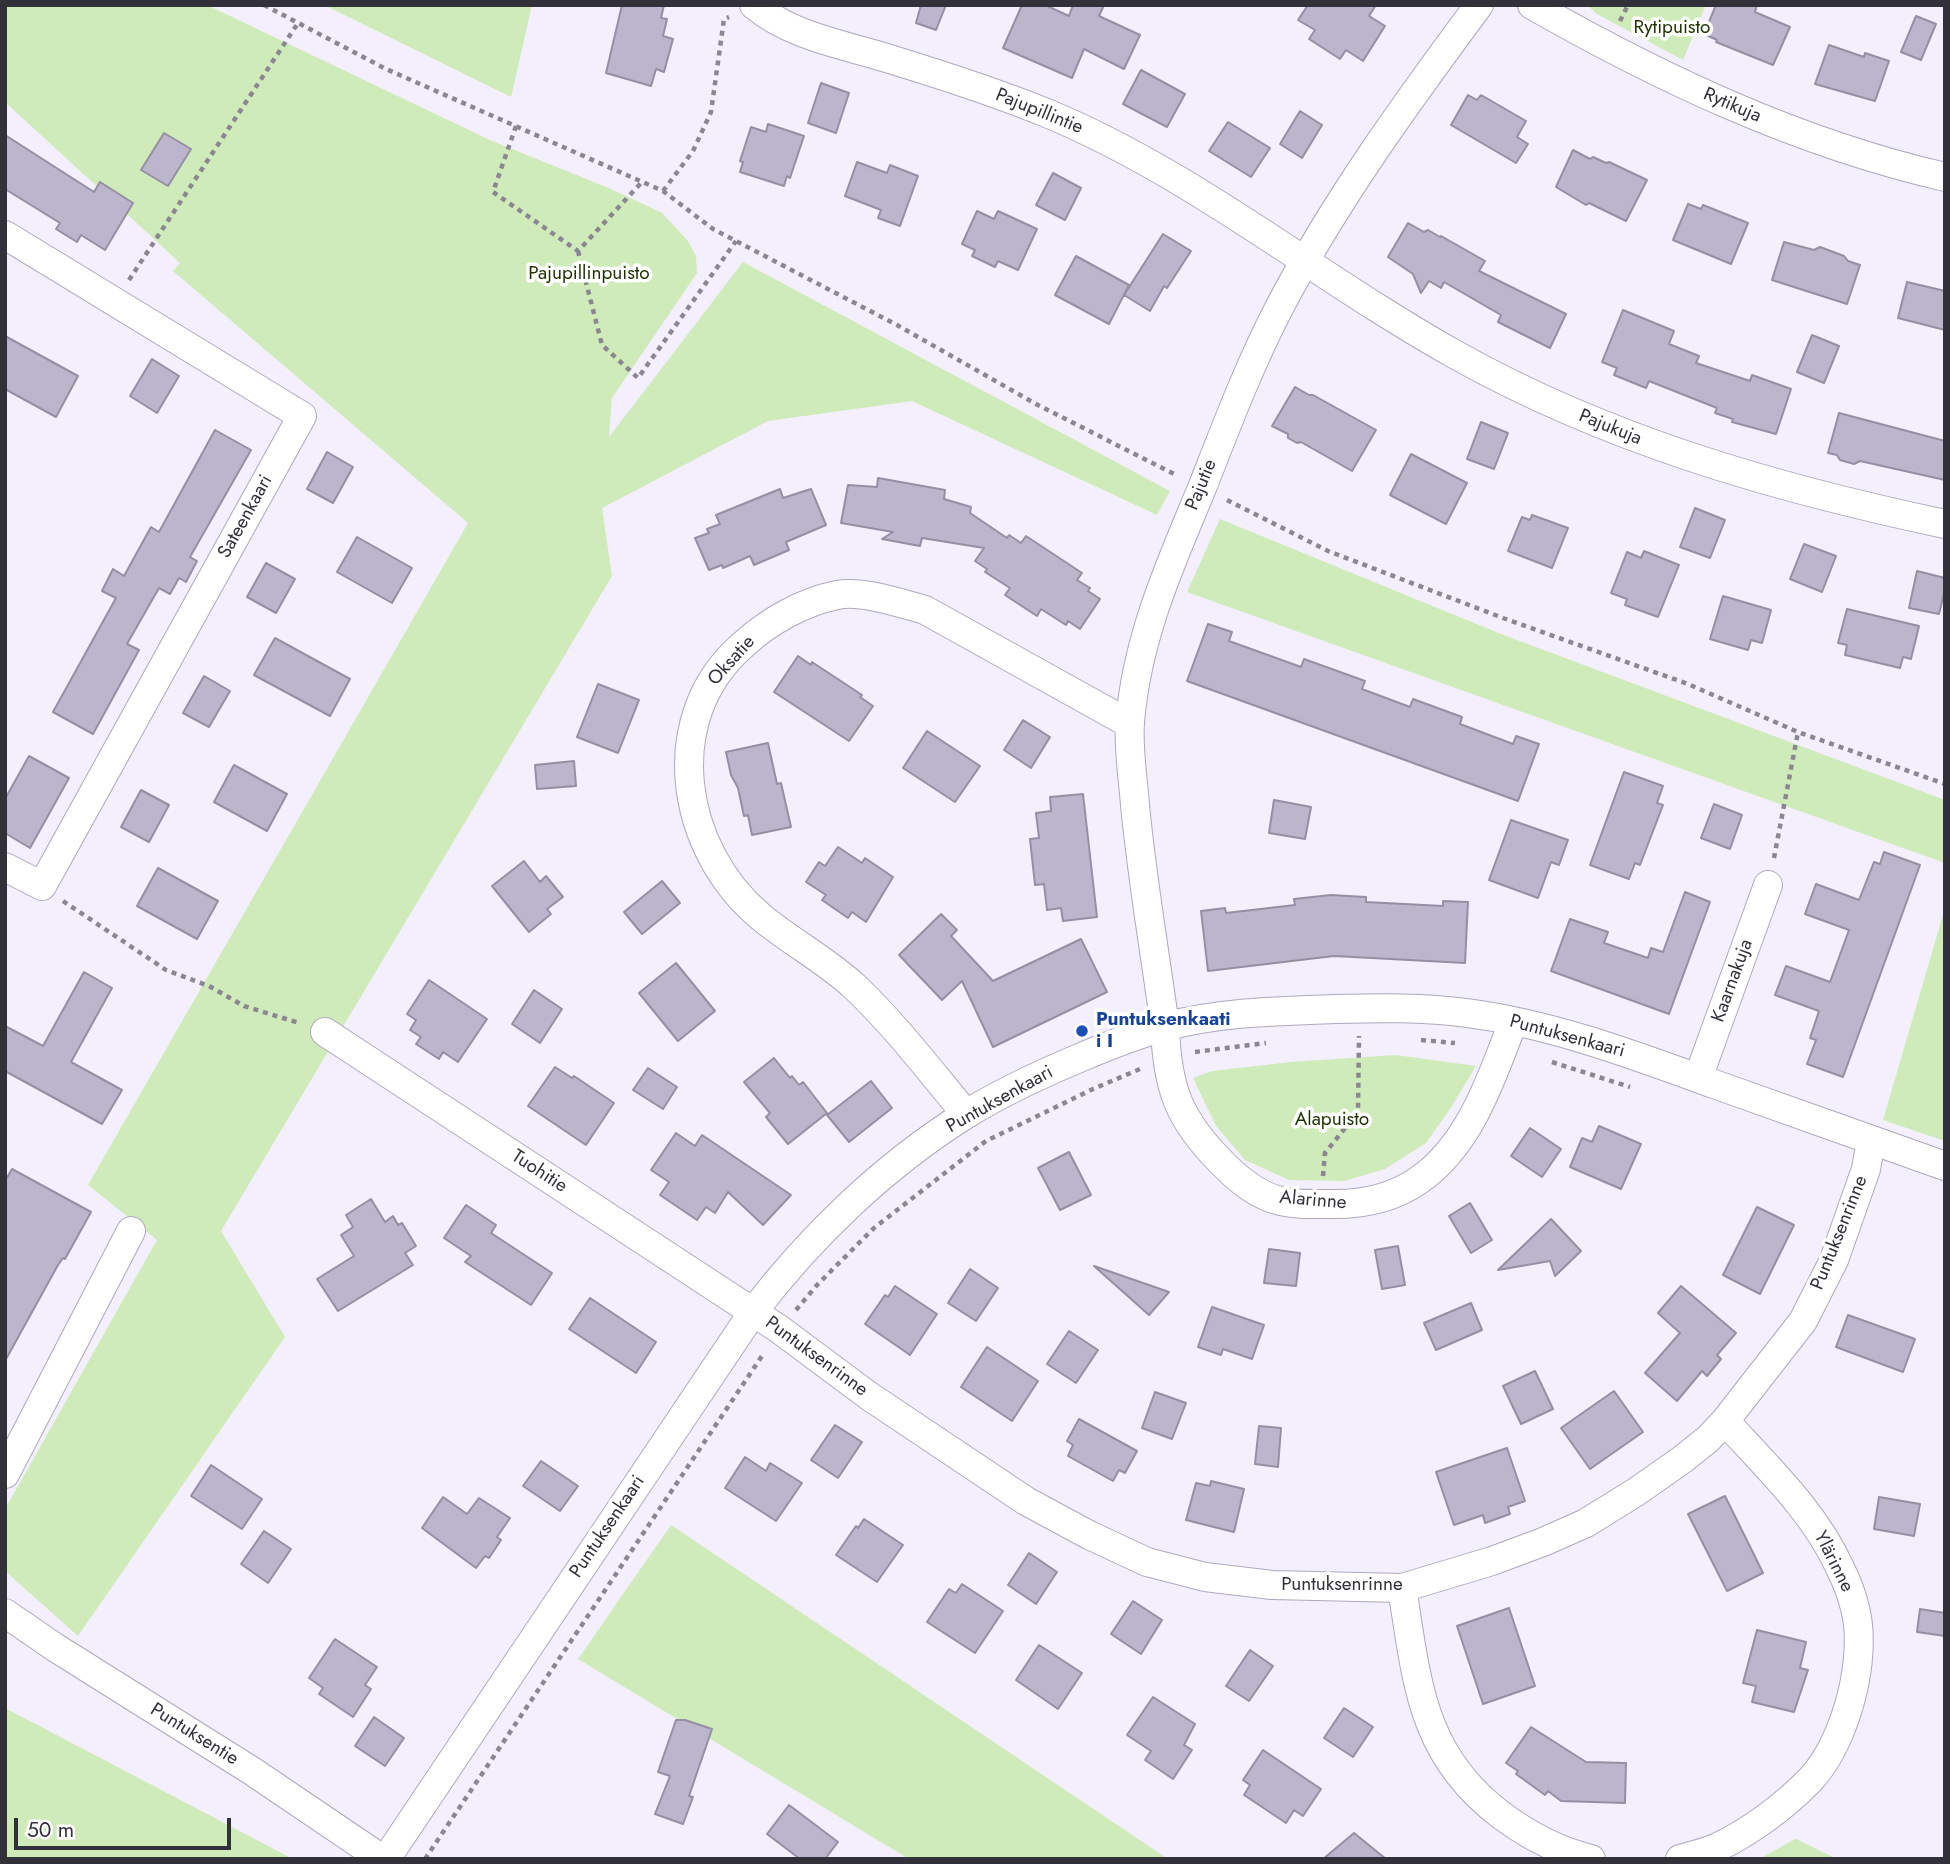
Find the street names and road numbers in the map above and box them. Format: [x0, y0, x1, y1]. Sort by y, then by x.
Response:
street label: Pajupillintie [992, 84, 1086, 140]
street label: Rytikuja [1700, 84, 1764, 128]
street label: Pajukuja [1575, 405, 1645, 451]
street label: Pajutie [1182, 456, 1222, 514]
street label: Sateenkaari [214, 471, 278, 563]
street label: Oksatie [704, 631, 760, 691]
street label: Kaarnakuja [1707, 936, 1759, 1026]
street label: Puntuksenkaari [1507, 1011, 1627, 1063]
street label: Puntuksenkaari [943, 1061, 1057, 1139]
street label: Tuohitie [507, 1146, 571, 1198]
street label: Puntuksenrinne [1807, 1172, 1873, 1294]
street label: Alarinne [1279, 1187, 1347, 1215]
street label: Puntuksenrinne [760, 1312, 872, 1402]
street label: Puntuksenkaari [565, 1472, 651, 1582]
street label: Ylärinne [1808, 1528, 1858, 1596]
street label: Puntuksenrinne [1281, 1574, 1403, 1596]
street label: Puntuksentie [146, 1699, 242, 1771]

